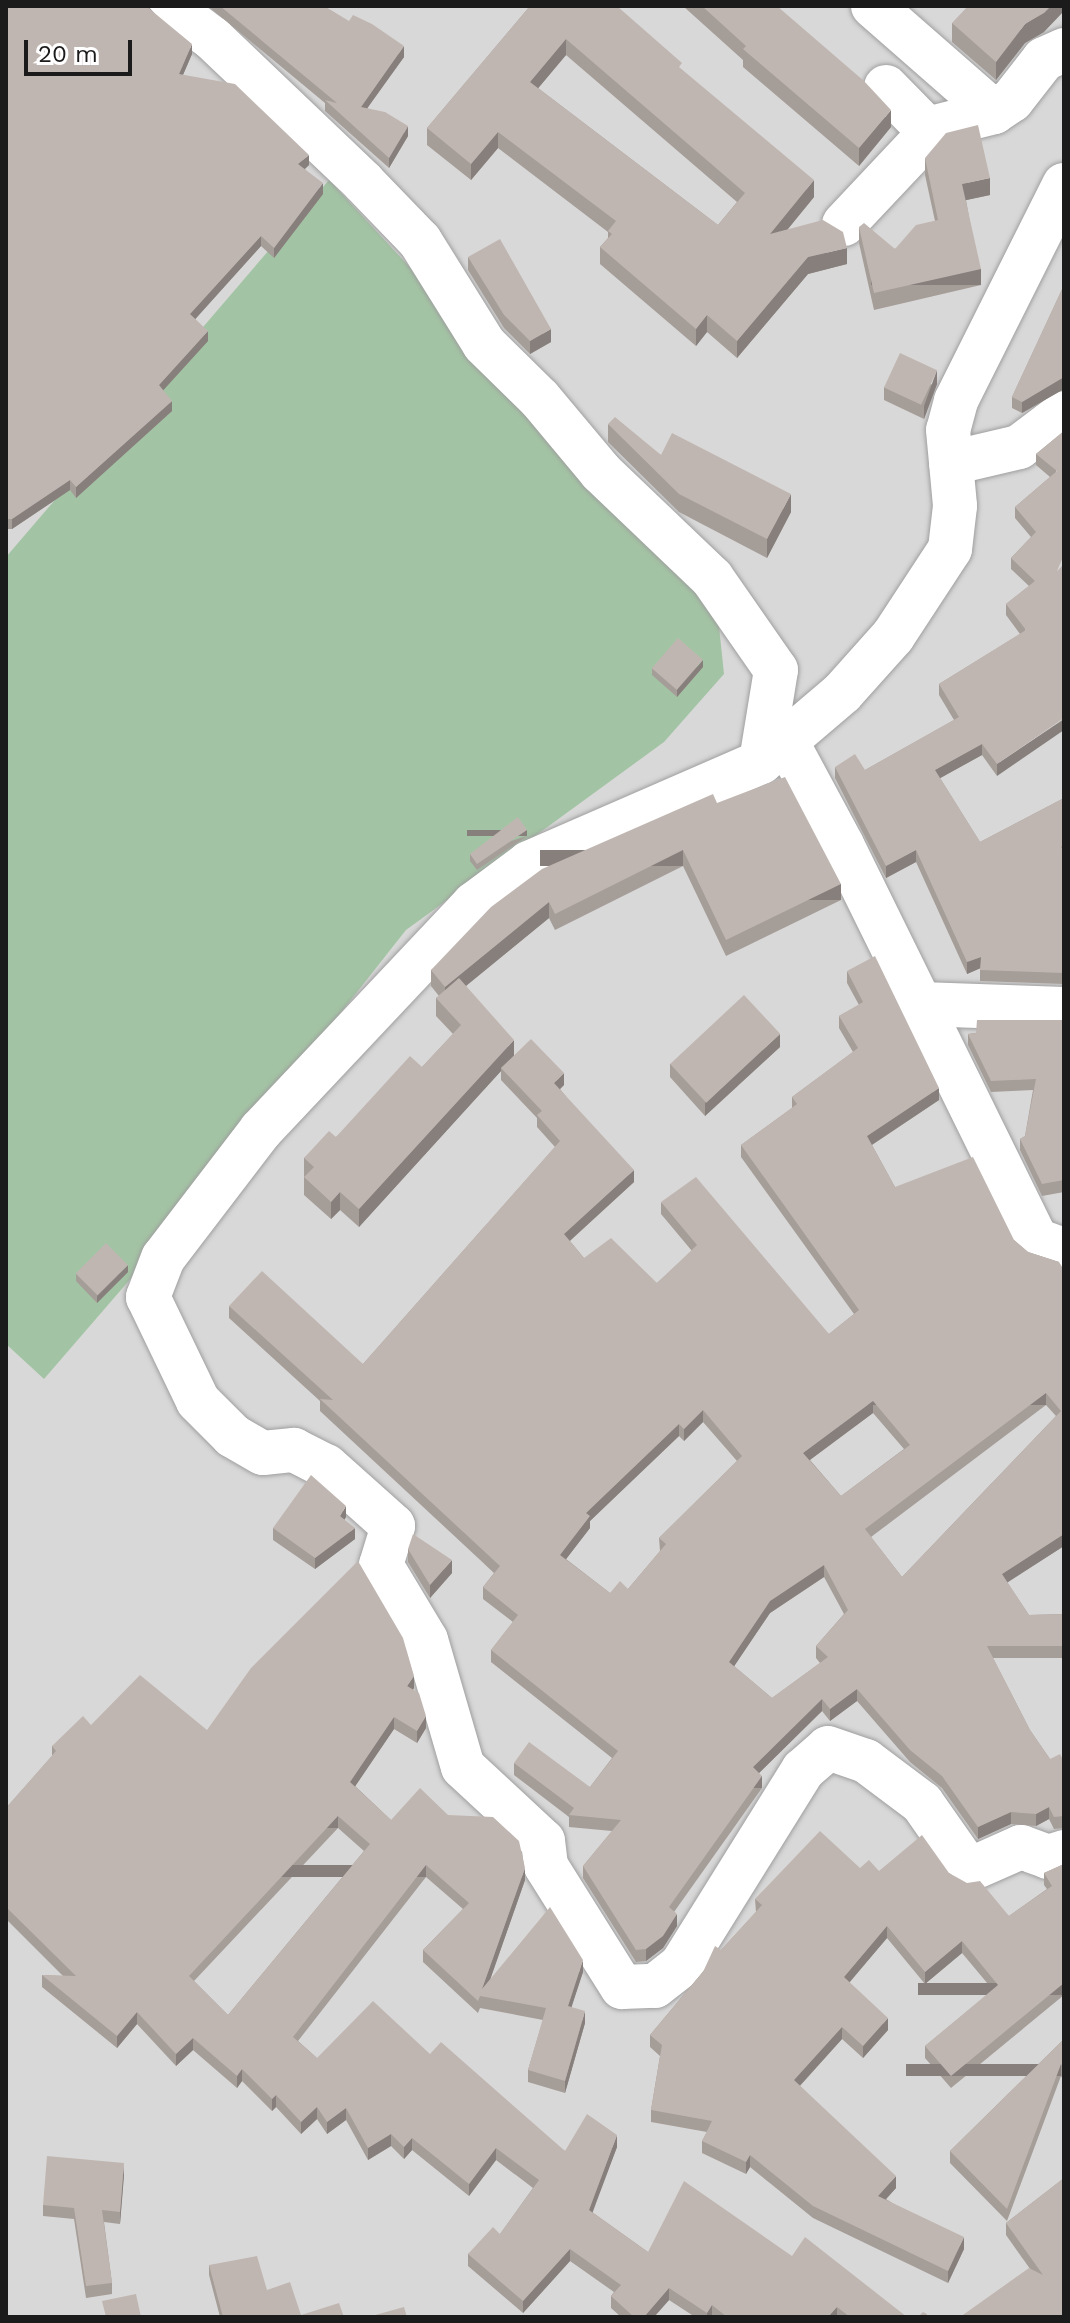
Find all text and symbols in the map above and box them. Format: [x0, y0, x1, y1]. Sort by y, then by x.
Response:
scale bar [28, 24, 136, 74]
text: 20 m [38, 40, 98, 68]

